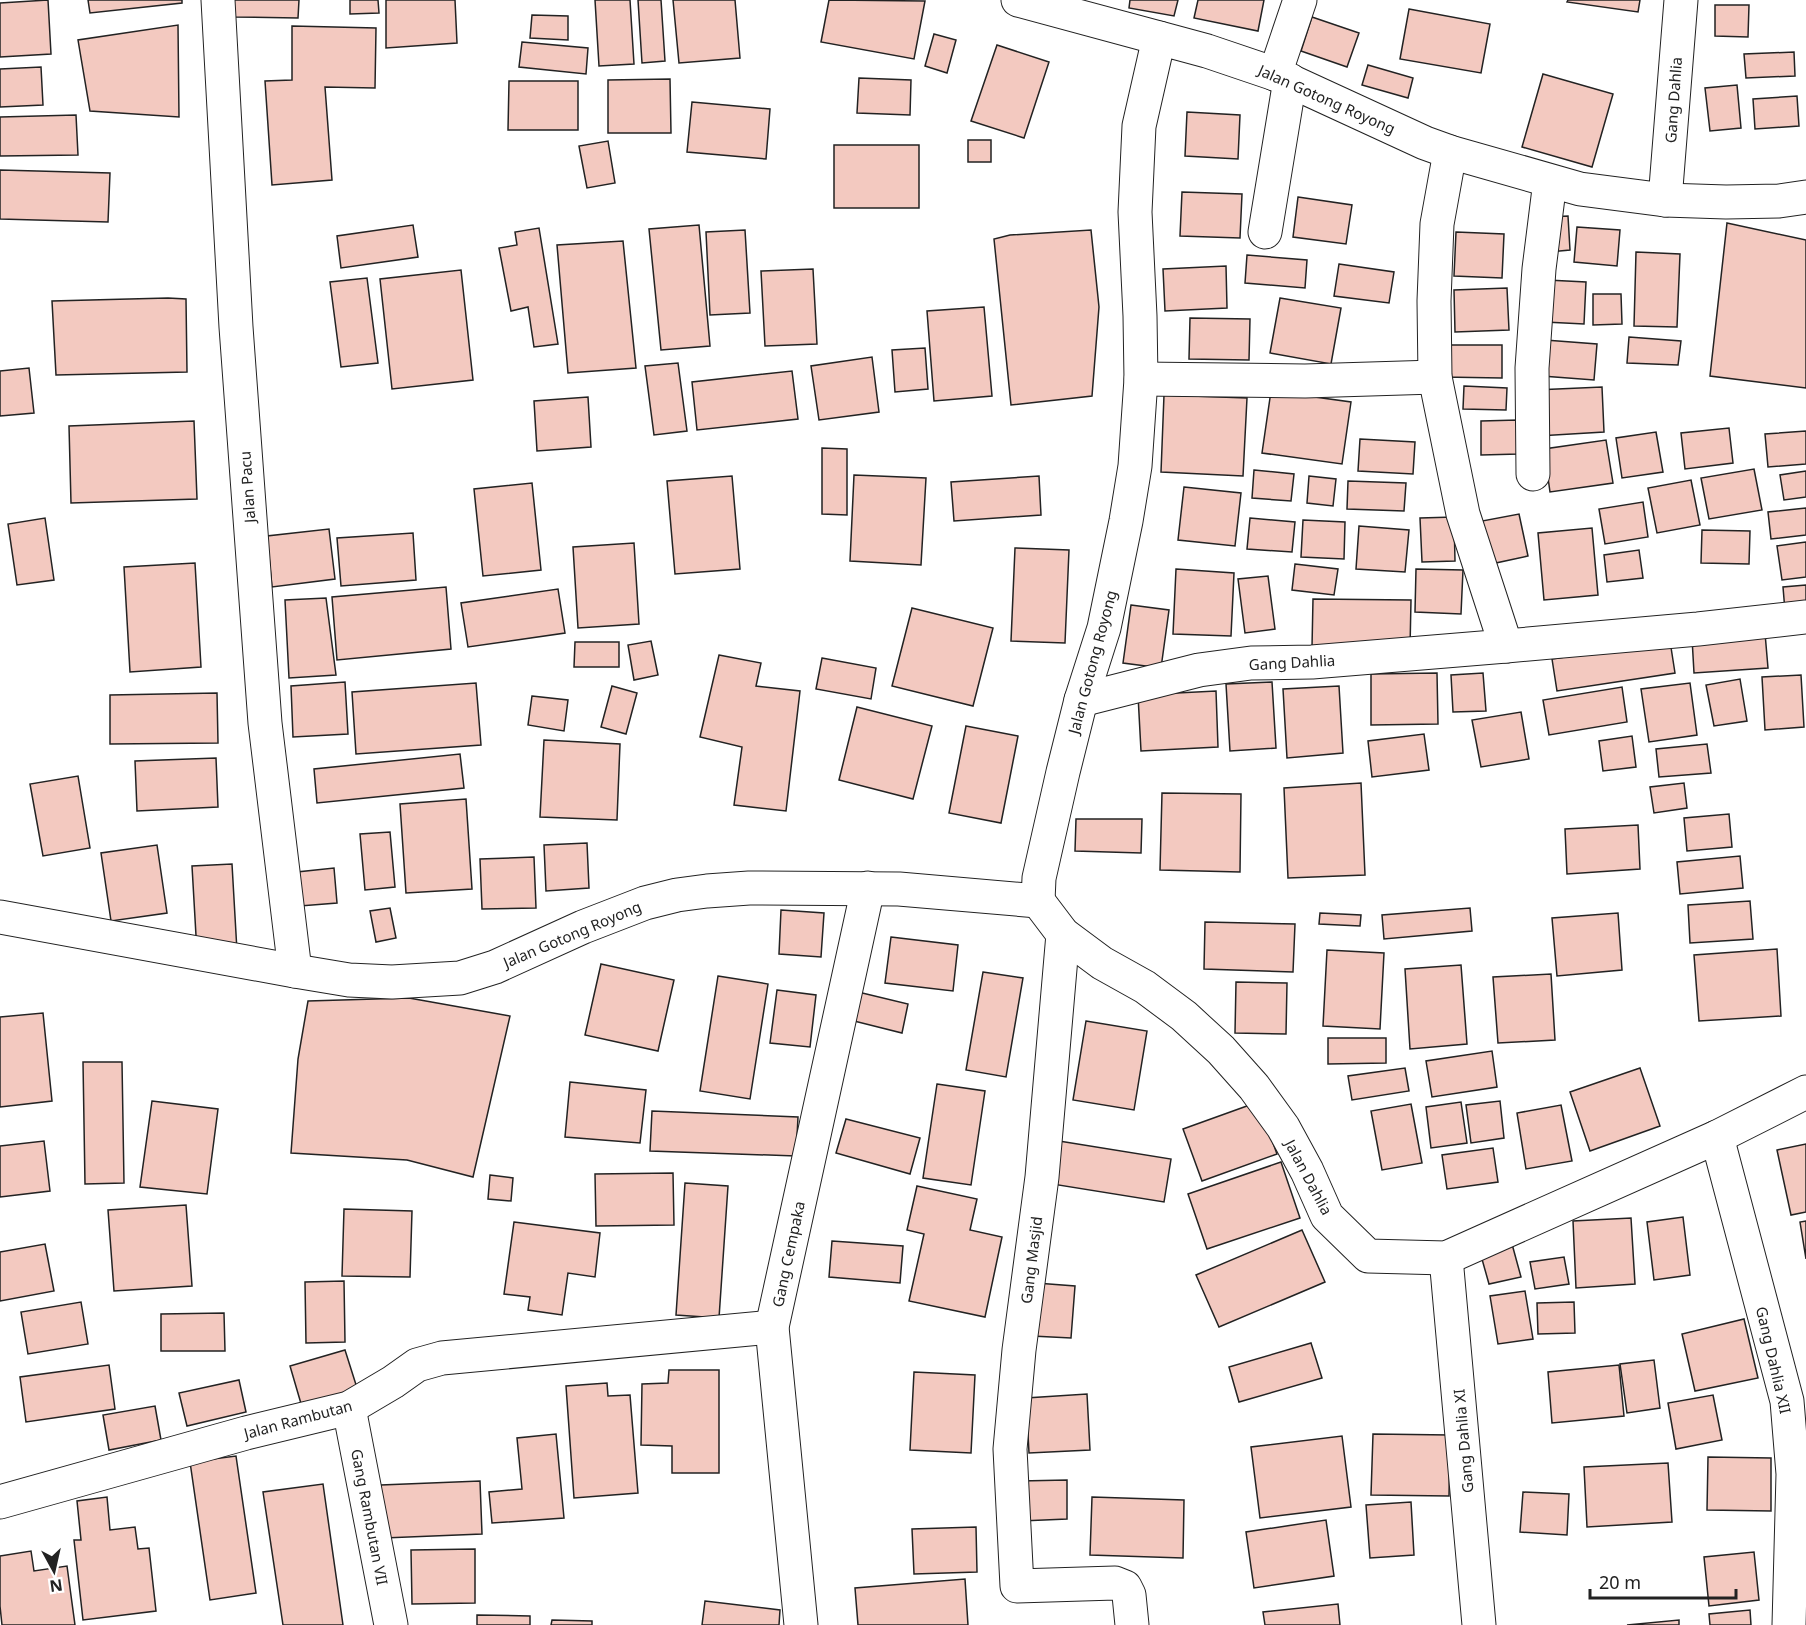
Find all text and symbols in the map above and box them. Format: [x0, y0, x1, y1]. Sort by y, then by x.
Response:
street label: Gang Dahlia [1660, 56, 1686, 144]
street label: Jalan Gotong Royong [1253, 59, 1399, 138]
street label: Jalan Pacu [235, 450, 260, 526]
street label: Jalan Gotong Royong [1063, 588, 1121, 738]
street label: Gang Dahlia [1248, 650, 1336, 674]
street label: Jalan Gotong Royong [498, 896, 644, 973]
street label: Jalan Dahlia [1280, 1134, 1337, 1218]
street label: Gang Cempaka [767, 1199, 809, 1309]
street label: Gang Masjid [1016, 1215, 1046, 1305]
street label: Gang Dahlia XII [1752, 1304, 1796, 1416]
street label: Gang Dahlia XI [1448, 1388, 1478, 1494]
street label: Jalan Rambutan [240, 1395, 354, 1444]
street label: Gang Rambutan VII [347, 1447, 393, 1587]
north arrow [24, 1541, 84, 1601]
scale bar [1590, 1562, 1736, 1600]
text: 20 m [1599, 1570, 1641, 1594]
text: N [48, 1574, 64, 1598]

